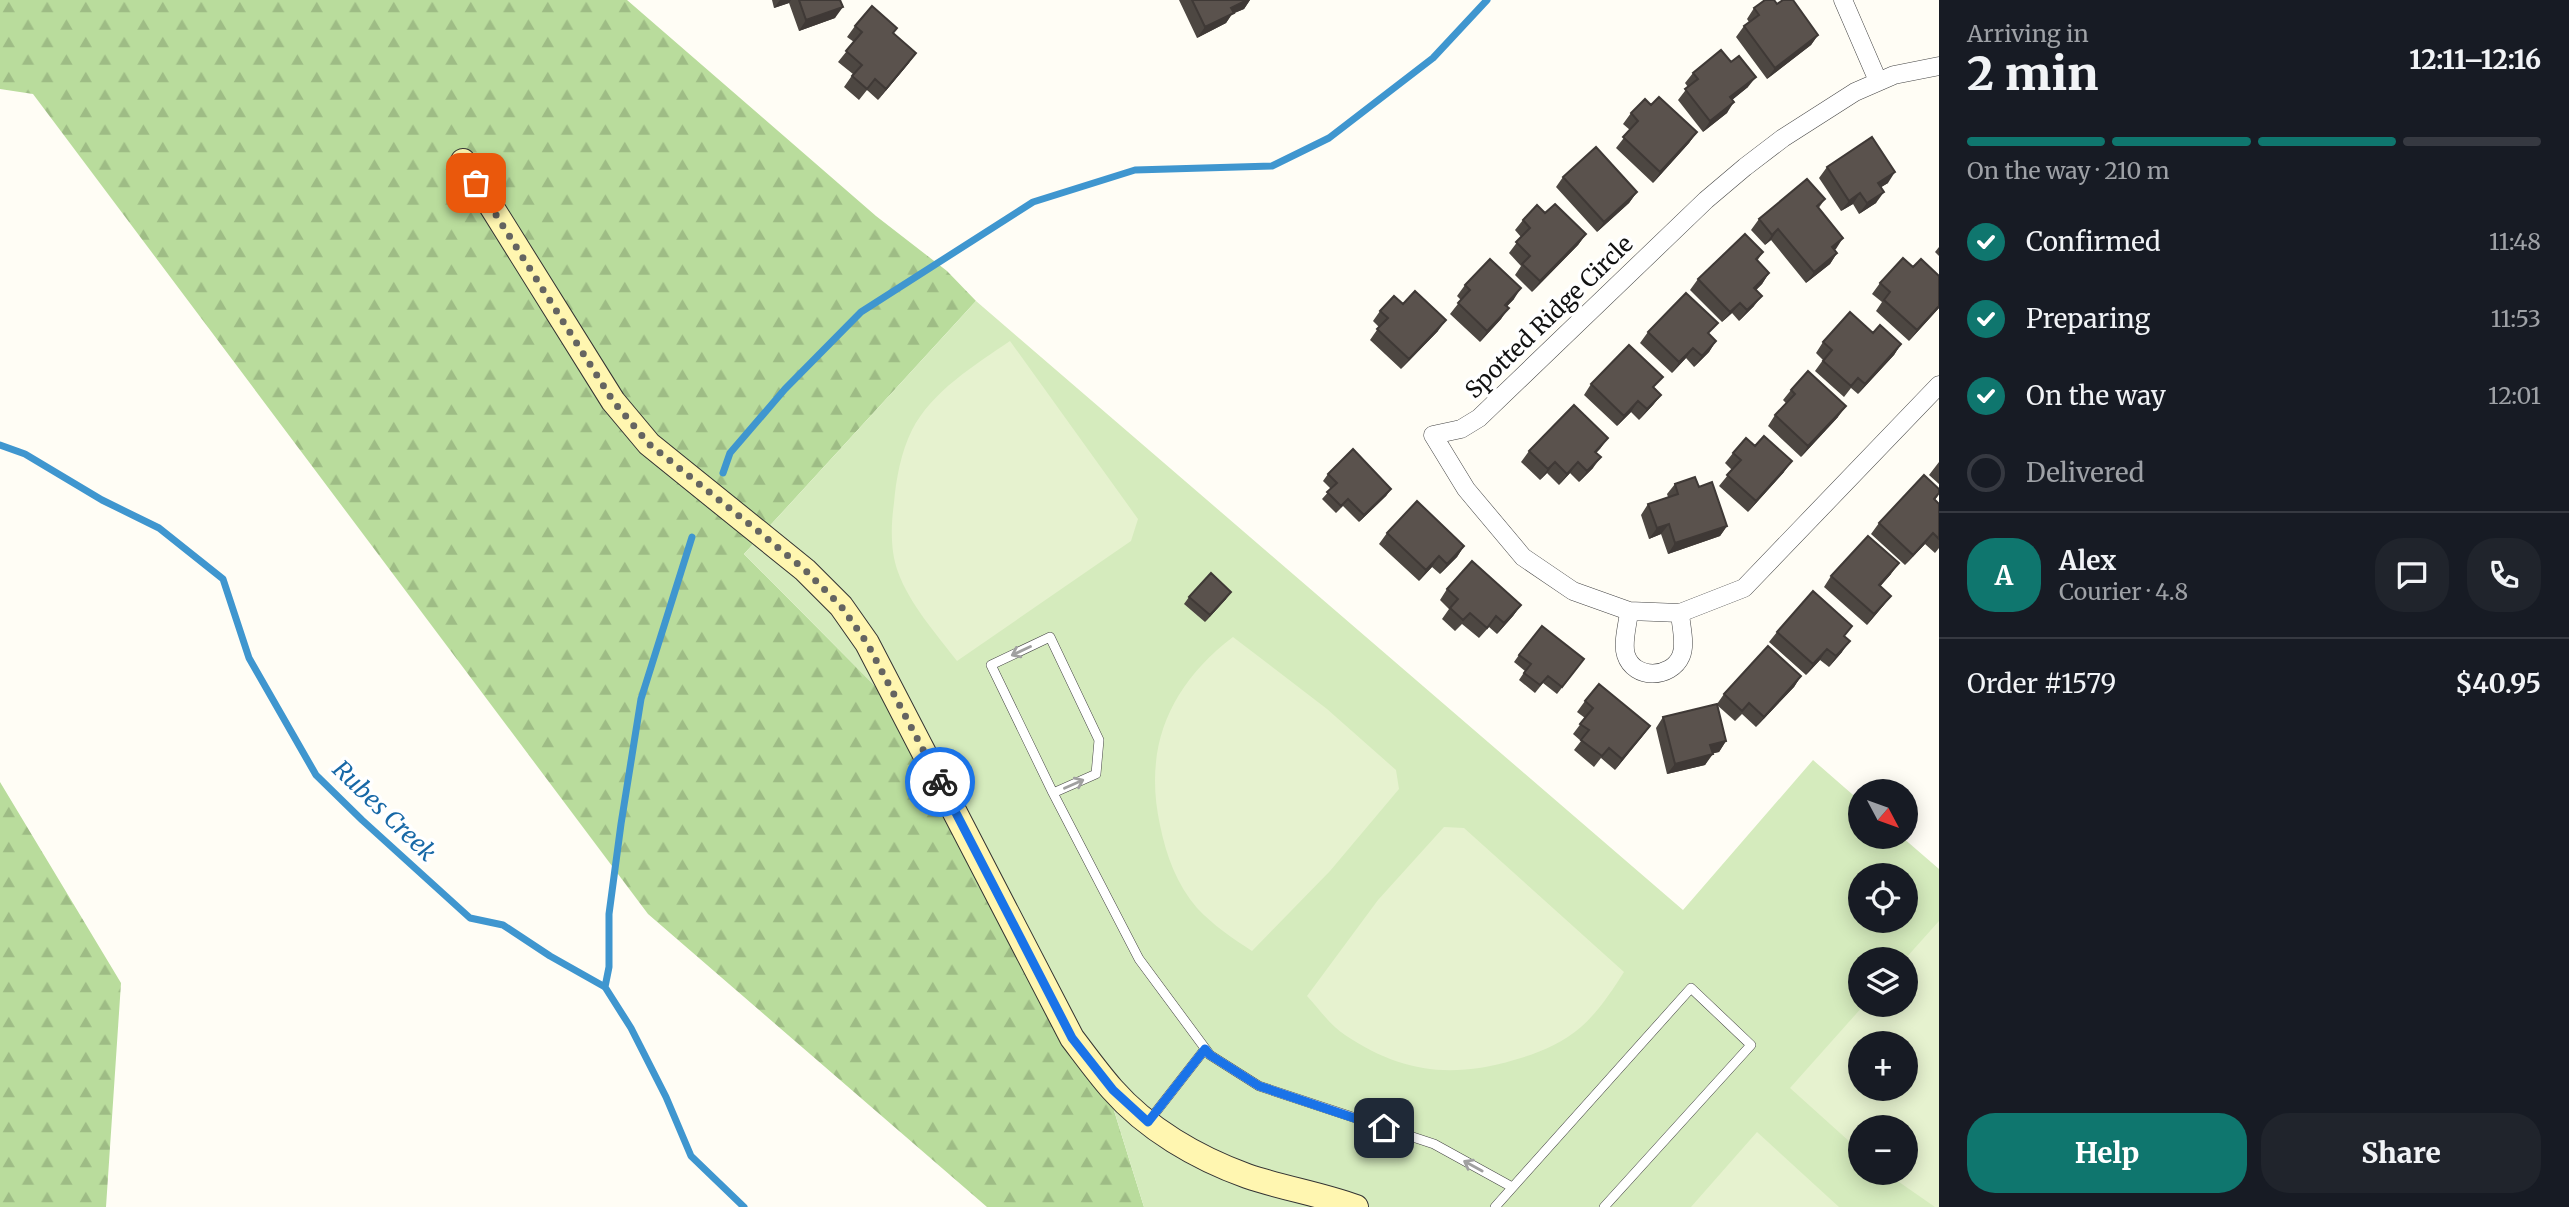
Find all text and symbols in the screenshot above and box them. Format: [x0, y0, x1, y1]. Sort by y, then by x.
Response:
text: Arriving in [1967, 19, 2089, 48]
text: 12:11–12:16 [2409, 43, 2541, 76]
text: 2 min [1967, 45, 2099, 103]
pin [446, 153, 506, 213]
text: On the way · 210 m [1967, 156, 2170, 185]
icon: bag [457, 164, 495, 202]
icon: check [1967, 223, 2005, 261]
text: Confirmed [2026, 225, 2161, 258]
text: 11:48 [2489, 227, 2541, 256]
street label: Spotted Ridge Circle [1459, 229, 1638, 404]
icon: check [1967, 300, 2005, 338]
text: Preparing [2026, 302, 2150, 335]
text: 11:53 [2491, 304, 2541, 333]
icon: check [1967, 377, 2005, 415]
text: On the way [2026, 379, 2166, 412]
text: 12:01 [2488, 381, 2541, 410]
text: Delivered [2026, 456, 2145, 489]
button: chat [2375, 538, 2449, 612]
button: phone [2467, 538, 2541, 612]
text: Alex [2059, 544, 2116, 577]
text: A [1995, 559, 2013, 592]
text: Courier · 4.8 [2059, 577, 2188, 606]
one-way arrow [1011, 645, 1032, 658]
text: Order #1579 [1967, 667, 2116, 700]
text: $40.95 [2455, 667, 2541, 700]
courier [905, 747, 975, 817]
water label: Rubes Creek [326, 754, 443, 868]
icon: bike [921, 763, 959, 801]
one-way arrow [1063, 777, 1085, 790]
north arrow [1848, 779, 1918, 849]
map controls [1848, 779, 1918, 1185]
button: locate [1848, 863, 1918, 933]
button: layers [1848, 947, 1918, 1017]
button: + [1848, 1031, 1918, 1101]
pin [1354, 1098, 1414, 1158]
icon: home [1365, 1109, 1403, 1147]
button: Help [1967, 1113, 2247, 1193]
button: Share [2261, 1113, 2541, 1193]
button: − [1848, 1115, 1918, 1185]
one-way arrow [1463, 1159, 1484, 1172]

